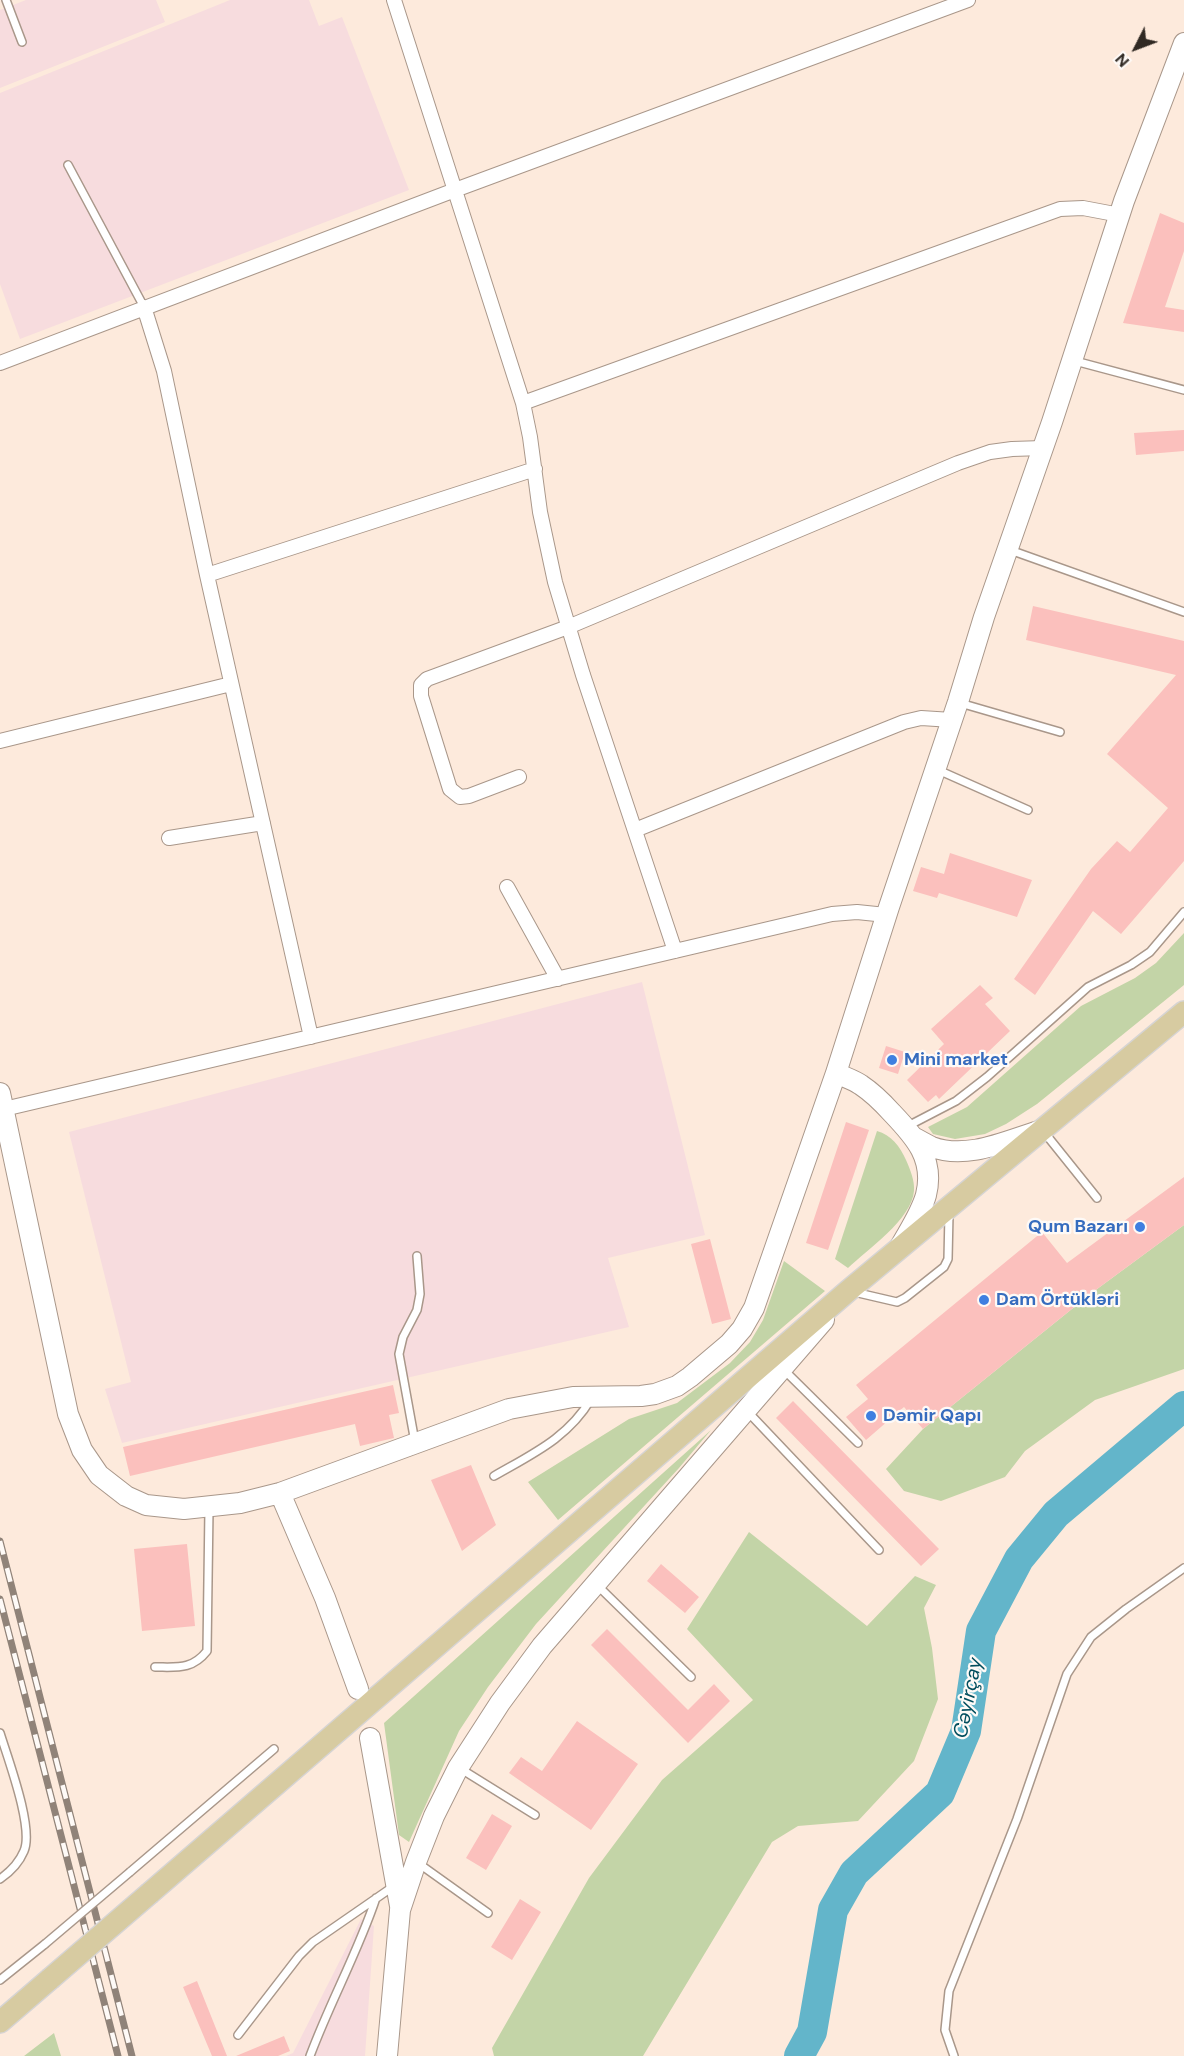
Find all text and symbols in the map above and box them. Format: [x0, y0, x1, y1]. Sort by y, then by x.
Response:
north arrow [1106, 18, 1166, 78]
text: N [1111, 49, 1134, 72]
place label: Mini market [904, 1049, 1008, 1071]
marker: Mini market [885, 1053, 899, 1067]
place label: Qum Bazarı [1028, 1216, 1128, 1238]
marker: Qum Bazarı [1133, 1220, 1147, 1234]
place label: Dam Örtükləri [996, 1289, 1119, 1311]
marker: Dam Örtükləri [977, 1293, 991, 1307]
place label: Dəmir Qapı [883, 1405, 981, 1427]
marker: Dəmir Qapı [864, 1409, 878, 1423]
water label: Cəyirçay [949, 1656, 989, 1740]

